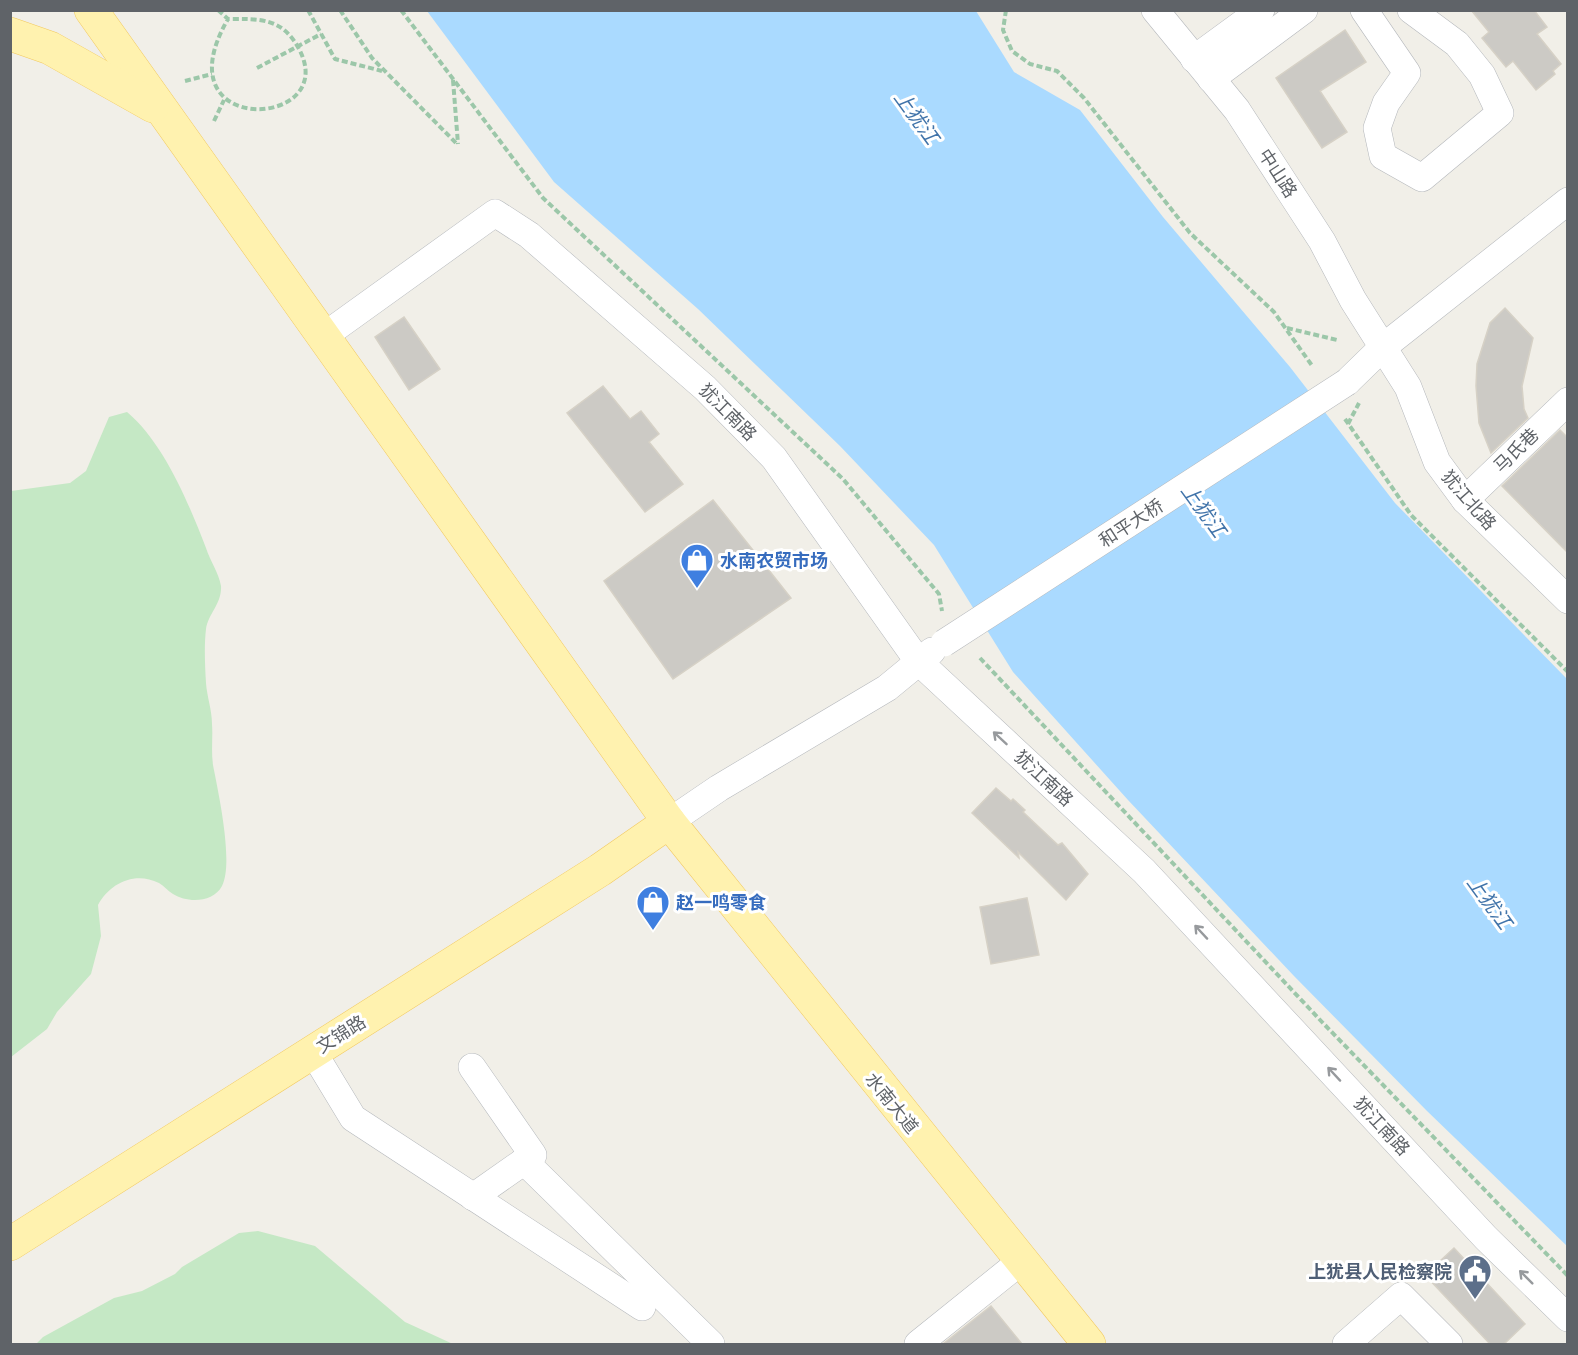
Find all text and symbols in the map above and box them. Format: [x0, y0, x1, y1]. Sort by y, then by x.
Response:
water label: 上犹江 [889, 85, 946, 150]
street label: 中山路 [1254, 144, 1302, 202]
street label: 犹江南路 [694, 378, 762, 446]
street label: 马氏巷 [1489, 423, 1543, 477]
street label: 犹江北路 [1437, 465, 1501, 535]
water label: 上犹江 [1176, 478, 1233, 543]
street label: 和平大桥 [1095, 494, 1167, 552]
shop icon: 水南农贸市场 [679, 542, 715, 589]
place label: 水南农贸市场 [720, 549, 828, 572]
one-way arrow [993, 731, 1008, 745]
street label: 犹江南路 [1010, 745, 1078, 811]
water label: 上犹江 [1462, 870, 1519, 935]
shop icon: 赵一鸣零食 [635, 884, 671, 931]
place label: 赵一鸣零食 [676, 891, 766, 914]
one-way arrow [1194, 925, 1208, 940]
street label: 文锦路 [312, 1010, 370, 1058]
one-way arrow [1327, 1067, 1341, 1082]
street label: 水南大道 [860, 1068, 924, 1138]
street label: 犹江南路 [1349, 1092, 1415, 1160]
public building icon: 上犹县人民检察院 [1457, 1253, 1493, 1300]
place label: 上犹县人民检察院 [1308, 1260, 1452, 1283]
one-way arrow [1518, 1269, 1533, 1284]

